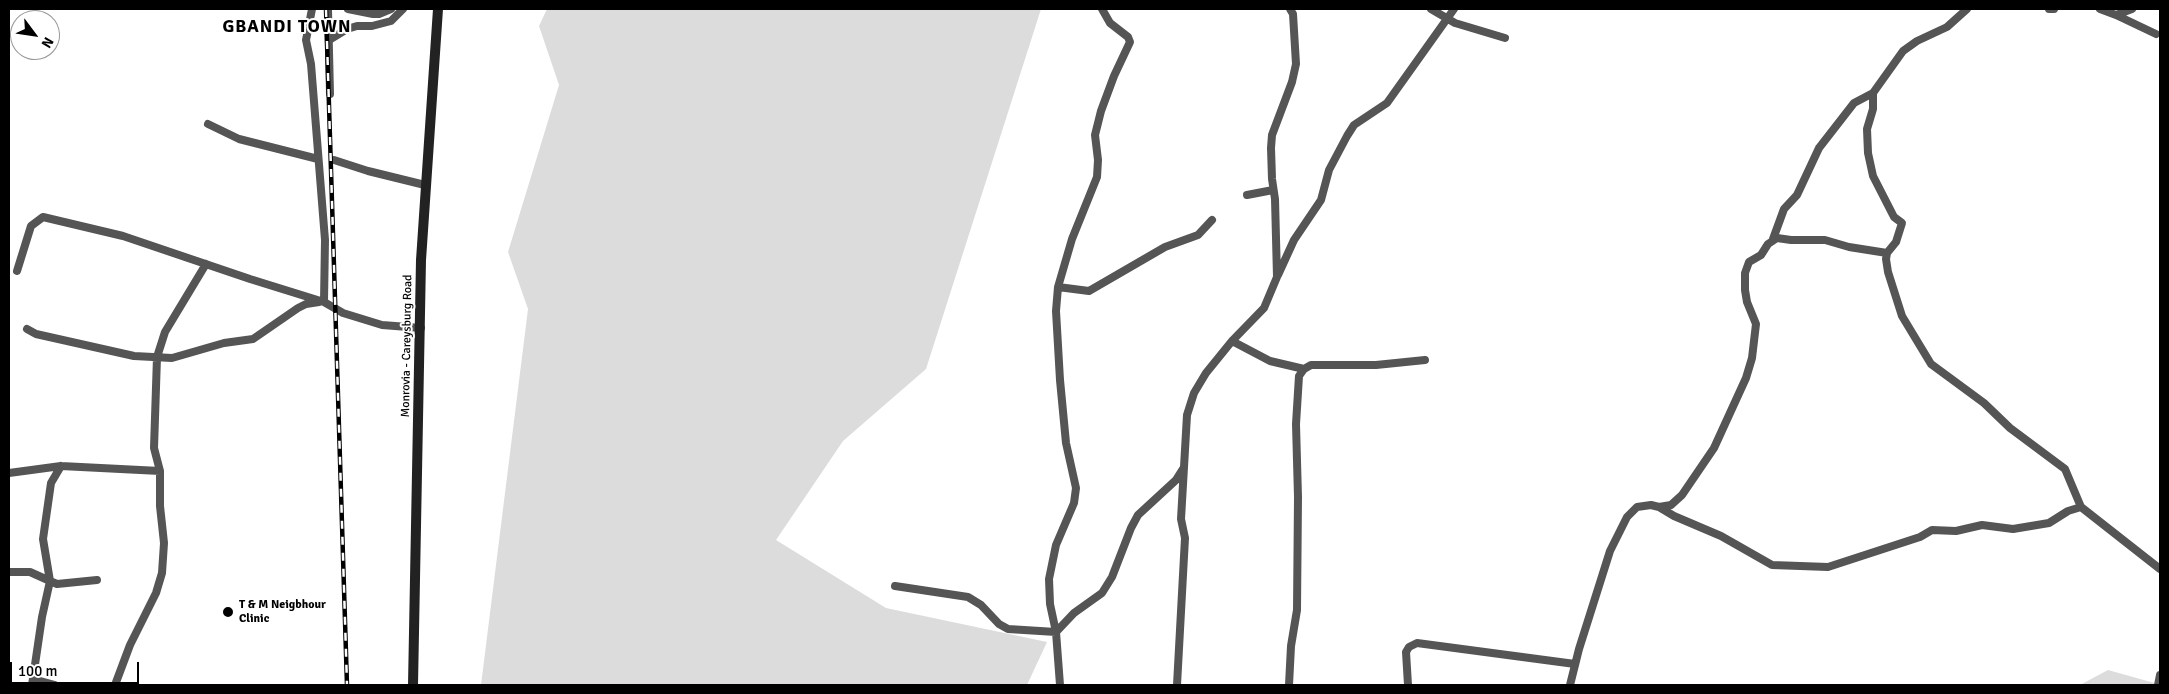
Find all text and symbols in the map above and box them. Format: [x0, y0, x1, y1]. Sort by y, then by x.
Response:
north arrow [10, 10, 60, 60]
district label: GBANDI TOWN [221, 16, 353, 38]
text: N [38, 34, 57, 51]
street label: Monrovia - Careysburg Road [399, 274, 415, 418]
place label: T & M Neigbhour Clinic [239, 598, 326, 626]
marker: T & M Neigbhour Clinic [221, 605, 235, 619]
scale bar [12, 652, 141, 684]
text: 100 m [18, 662, 58, 680]

